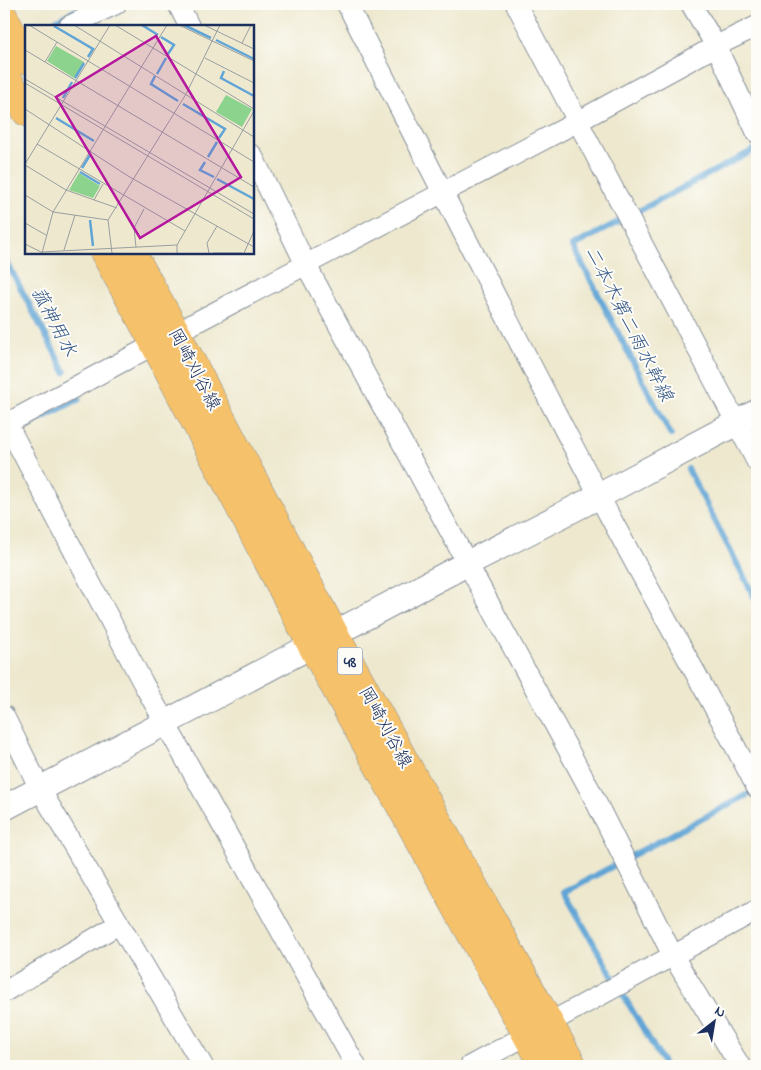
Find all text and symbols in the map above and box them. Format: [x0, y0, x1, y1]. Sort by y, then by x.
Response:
inset map [25, 25, 254, 254]
water label: 二本木第二雨水幹線 [577, 242, 679, 407]
water label: 菰神用水 [23, 282, 83, 362]
street label: 岡崎刈谷線 [161, 324, 226, 416]
road number: 48 [338, 648, 362, 674]
street label: 岡崎刈谷線 [351, 682, 417, 774]
north arrow [688, 998, 738, 1048]
text: N [710, 1001, 729, 1024]

